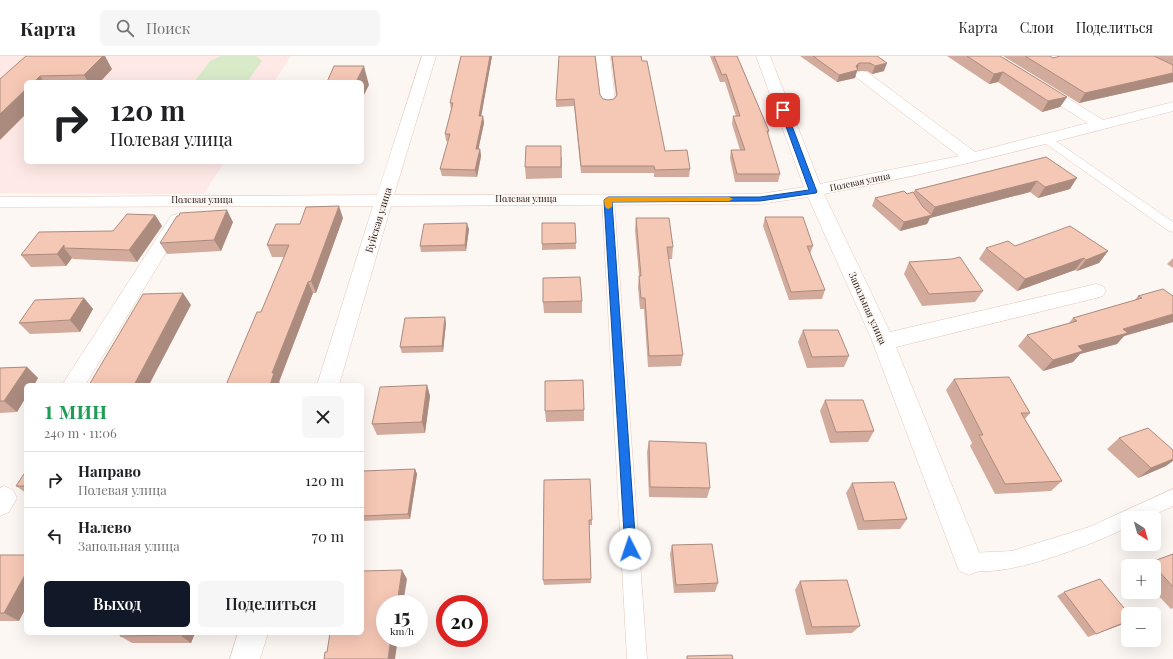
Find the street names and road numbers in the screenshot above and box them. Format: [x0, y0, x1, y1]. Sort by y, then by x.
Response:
street label: Полевая улица [829, 169, 892, 193]
street label: Буйская улица [361, 186, 395, 254]
street label: Полевая улица [495, 192, 557, 204]
street label: Полевая улица [171, 193, 233, 205]
street label: Запольная улица [846, 269, 890, 347]

